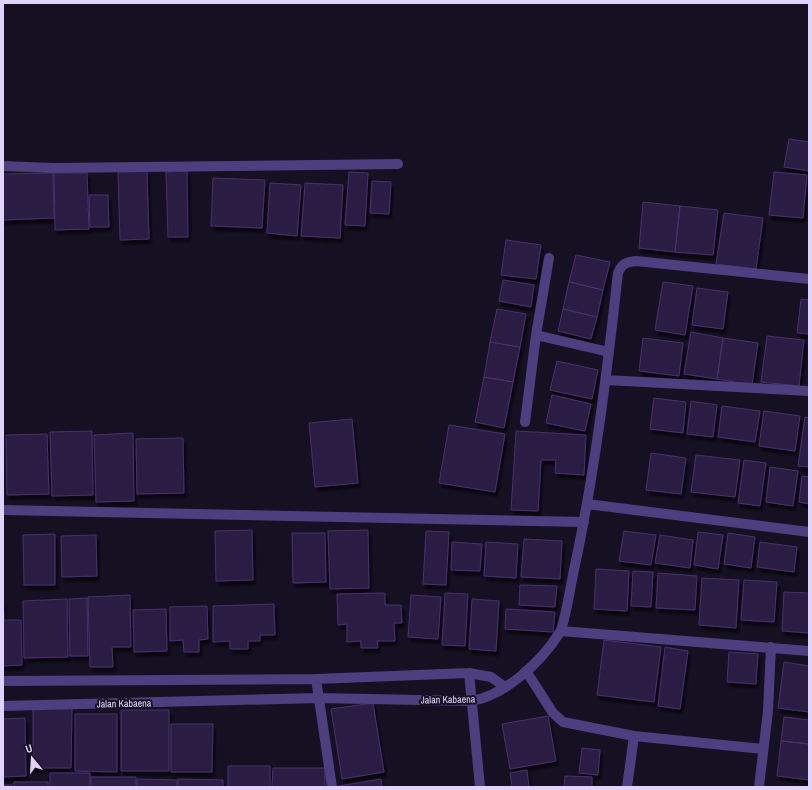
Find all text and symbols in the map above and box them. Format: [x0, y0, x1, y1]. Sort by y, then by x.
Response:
street label: Jalan Kabaena [421, 693, 476, 706]
street label: Jalan Kabaena [97, 697, 152, 710]
north arrow [12, 738, 52, 778]
text: U [24, 741, 34, 756]

